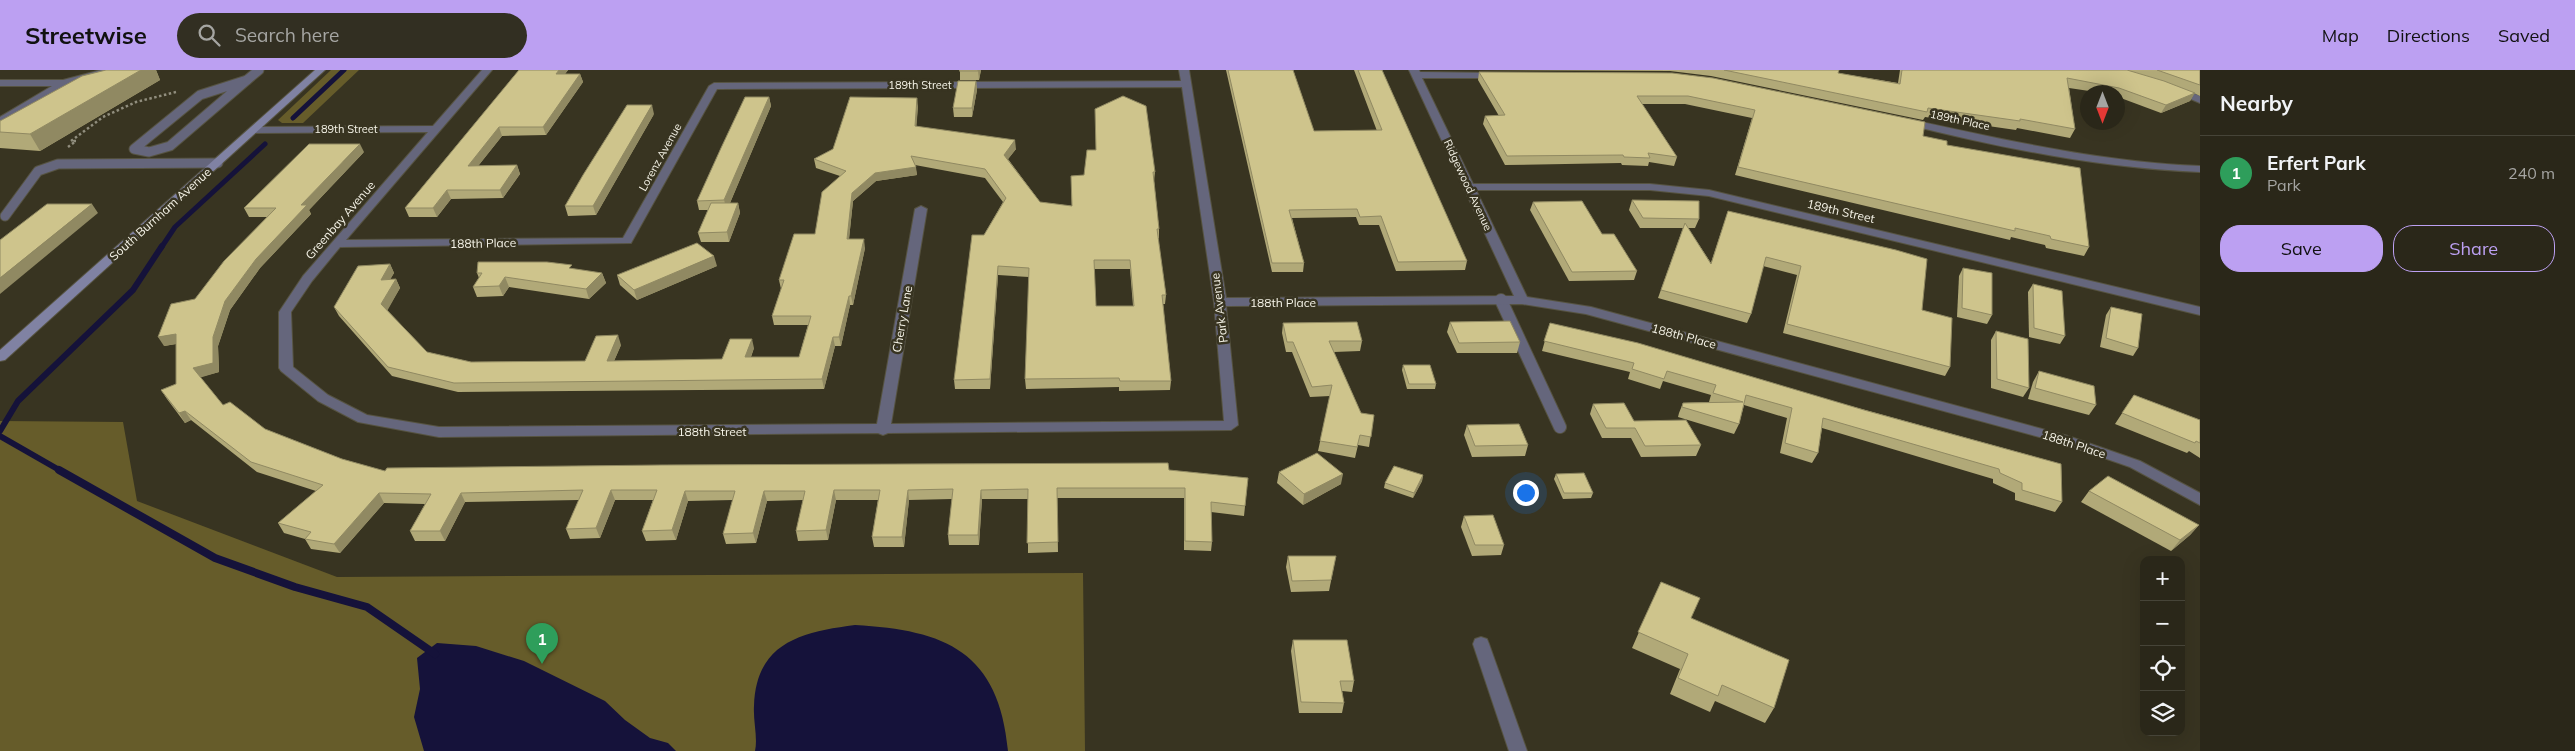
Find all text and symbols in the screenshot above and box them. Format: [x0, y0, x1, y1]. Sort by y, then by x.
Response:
search box [177, 13, 527, 58]
text: Streetwise [25, 20, 147, 50]
icon: search [195, 21, 223, 49]
text: Search here [235, 23, 339, 47]
text: Map [2322, 24, 2359, 47]
text: Directions [2387, 24, 2470, 47]
text: Saved [2498, 24, 2550, 47]
street label: 189th Street [888, 78, 952, 92]
north arrow [2080, 85, 2125, 130]
text: Nearby [2220, 90, 2293, 116]
street label: 189th Place [1929, 107, 1991, 133]
street label: Lorenz Avenue [636, 121, 684, 193]
street label: 189th Street [314, 122, 378, 136]
street label: Ridgewood Avenue [1441, 137, 1495, 233]
text: Erfert Park [2267, 151, 2366, 175]
text: 1 [2231, 163, 2241, 183]
text: 240 m [2508, 163, 2555, 183]
street label: South Burnham Avenue [106, 164, 214, 264]
text: Park [2267, 175, 2301, 195]
street label: Greenbay Avenue [302, 178, 378, 262]
street label: 189th Street [1806, 196, 1876, 226]
button: Save [2220, 225, 2383, 272]
button: Share [2393, 225, 2555, 272]
street label: 188th Place [450, 235, 516, 251]
street label: Park Avenue [1207, 272, 1231, 344]
street label: Cherry Lane [889, 284, 915, 354]
street label: 188th Place [1250, 295, 1316, 310]
street label: 188th Place [1650, 320, 1718, 352]
street label: 188th Street [677, 424, 747, 439]
street label: 188th Place [2040, 427, 2108, 461]
your location [1513, 480, 1539, 506]
map controls [2140, 556, 2185, 736]
button: + [2140, 556, 2185, 601]
button: − [2140, 601, 2185, 646]
pin: 1 [526, 623, 558, 664]
button: locate [2140, 646, 2185, 691]
button: layers [2140, 691, 2185, 736]

